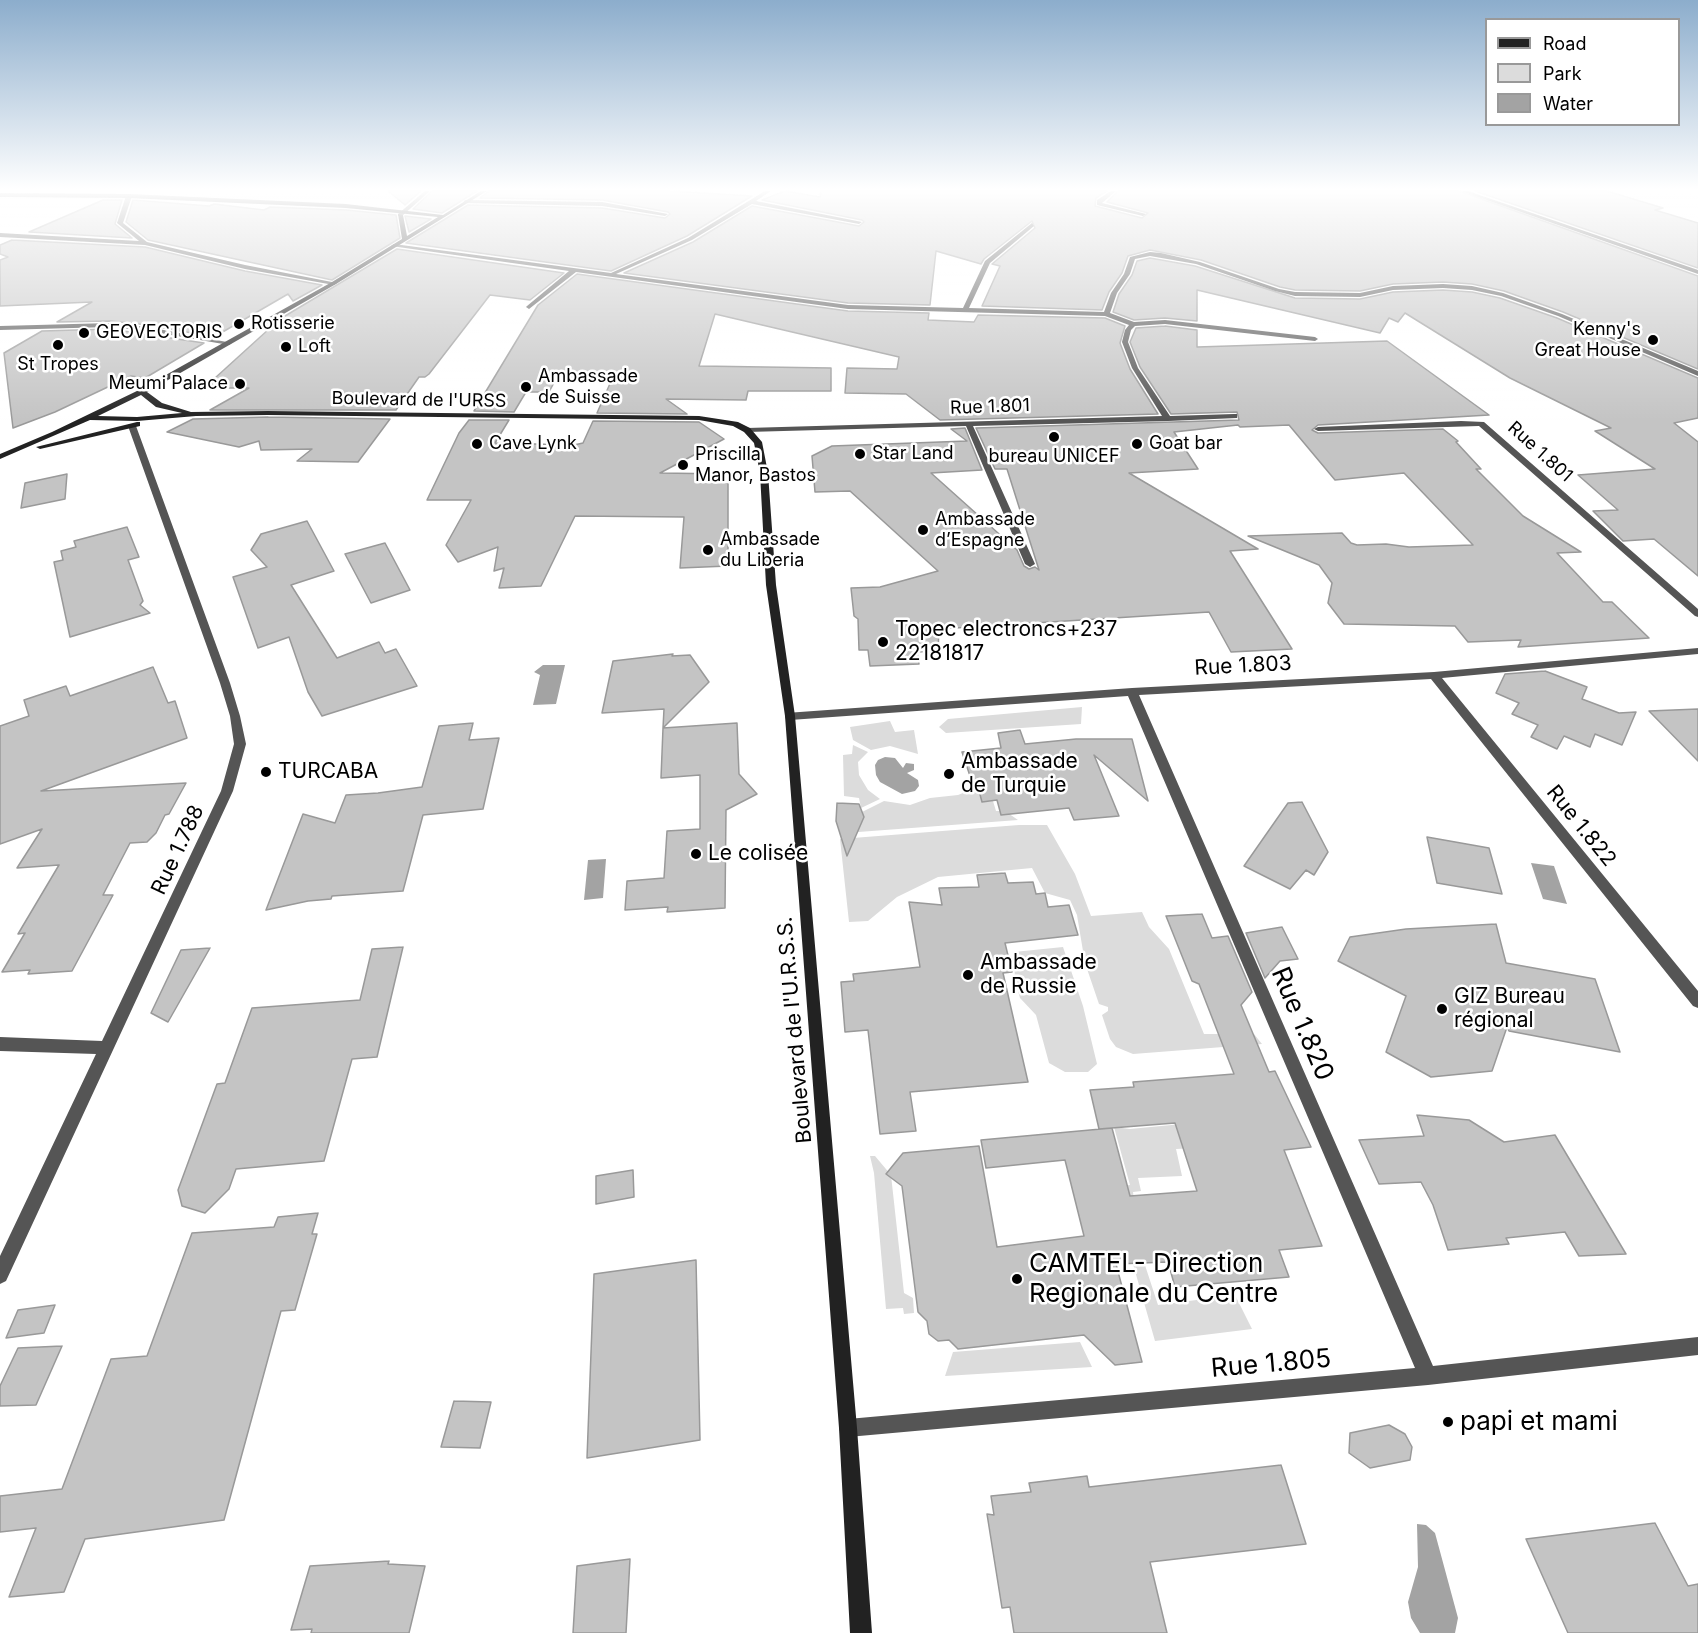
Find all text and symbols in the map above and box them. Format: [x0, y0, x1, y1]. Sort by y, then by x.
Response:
legend [1485, 18, 1680, 126]
text: Road [1543, 33, 1586, 54]
text: Park [1543, 63, 1582, 84]
text: Water [1543, 93, 1593, 114]
place label: Rotisserie [251, 313, 335, 335]
marker: Rotisserie [232, 317, 246, 331]
place label: Kenny's Great House [1535, 319, 1641, 362]
place label: GEOVECTORIS [96, 322, 223, 344]
marker: GEOVECTORIS [77, 326, 91, 340]
marker: Kenny's Great House [1646, 333, 1660, 347]
place label: Loft [298, 336, 331, 358]
marker: St Tropes [51, 338, 65, 352]
marker: Loft [279, 340, 293, 354]
place label: St Tropes [17, 354, 99, 376]
place label: Ambassade de Suisse [538, 366, 638, 409]
place label: Meumi Palace [109, 373, 228, 395]
marker: Meumi Palace [233, 377, 247, 391]
marker: Ambassade de Suisse [519, 380, 533, 394]
street label: Boulevard de l'URSS [331, 388, 507, 412]
street label: Rue 1.801 [950, 395, 1030, 419]
street label: Rue 1.801 [1503, 417, 1577, 487]
marker: bureau UNICEF [1047, 430, 1061, 444]
place label: Cave Lynk [489, 433, 577, 455]
place label: Goat bar [1149, 433, 1223, 455]
marker: Cave Lynk [470, 437, 484, 451]
marker: Goat bar [1130, 437, 1144, 451]
place label: Star Land [872, 443, 953, 465]
place label: Priscilla Manor, Bastos [695, 444, 816, 486]
place label: bureau UNICEF [988, 446, 1120, 468]
marker: Star Land [853, 447, 867, 461]
marker: Priscilla Manor, Bastos [676, 458, 690, 472]
place label: Ambassade d’Espagne [935, 509, 1035, 552]
marker: Ambassade d’Espagne [916, 523, 930, 537]
place label: Ambassade du Liberia [720, 529, 820, 572]
marker: Ambassade du Liberia [701, 543, 715, 557]
place label: Topec electroncs+237 22181817 [895, 617, 1117, 667]
marker: Topec electroncs+237 22181817 [876, 635, 890, 649]
street label: Rue 1.803 [1194, 651, 1292, 681]
place label: Ambassade de Turquie [961, 749, 1078, 799]
place label: TURCABA [278, 759, 378, 785]
marker: TURCABA [259, 765, 273, 779]
marker: Ambassade de Turquie [942, 767, 956, 781]
street label: Rue 1.822 [1541, 780, 1621, 872]
street label: Rue 1.788 [146, 801, 210, 899]
place label: Le colisée [708, 841, 808, 867]
marker: Le colisée [689, 847, 703, 861]
street label: Boulevard de l'U.R.S.S. [773, 916, 817, 1144]
place label: Ambassade de Russie [980, 950, 1097, 1000]
street label: Rue 1.820 [1264, 962, 1340, 1086]
marker: Ambassade de Russie [961, 968, 975, 982]
place label: GIZ Bureau régional [1454, 984, 1565, 1034]
marker: GIZ Bureau régional [1435, 1002, 1449, 1016]
place label: CAMTEL- Direction Regionale du Centre [1029, 1248, 1278, 1310]
marker: CAMTEL- Direction Regionale du Centre [1010, 1272, 1024, 1286]
street label: Rue 1.805 [1210, 1343, 1332, 1385]
place label: papi et mami [1460, 1406, 1618, 1438]
marker: papi et mami [1441, 1415, 1455, 1429]

